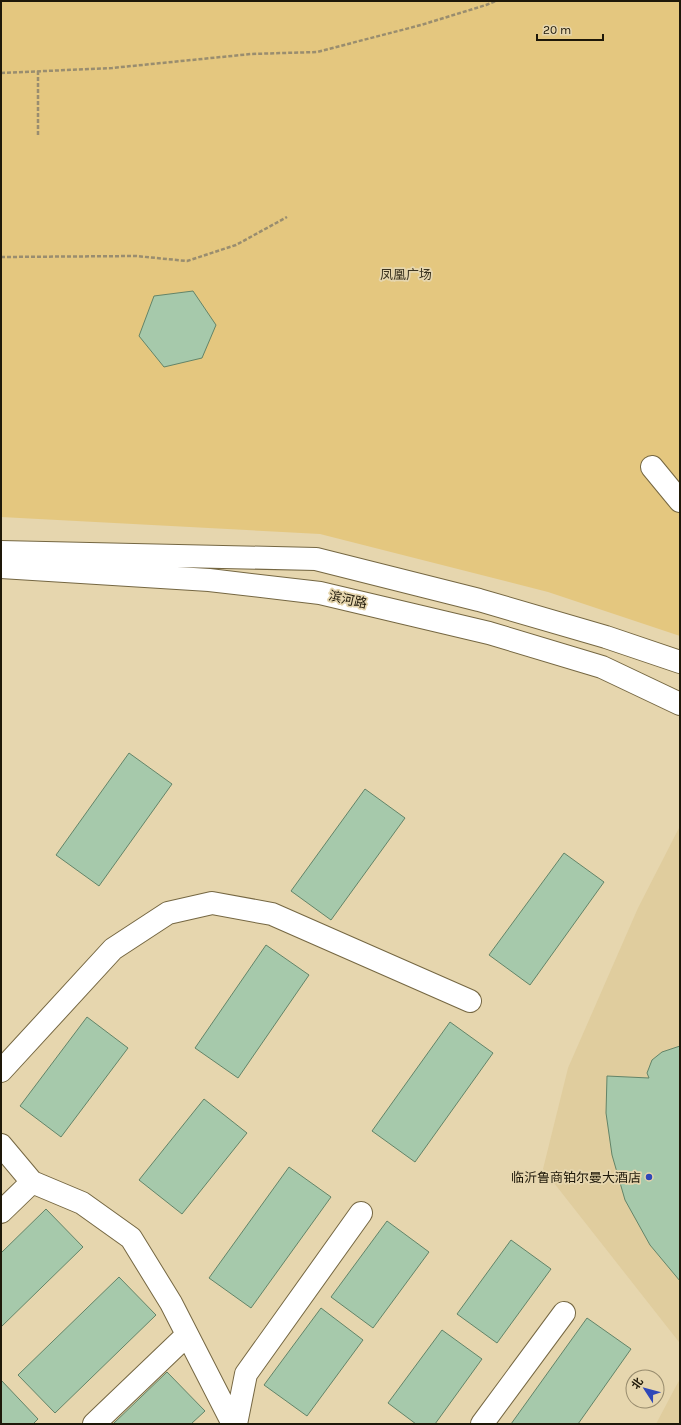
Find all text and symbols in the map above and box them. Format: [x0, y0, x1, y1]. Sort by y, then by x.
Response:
scale bar [537, 16, 603, 42]
text: 20 m [543, 23, 571, 37]
park label: 凤凰广场 [380, 267, 432, 282]
street label: 滨河路 [327, 588, 369, 611]
place label: 临沂鲁商铂尔曼大酒店 [511, 1170, 641, 1185]
marker: 临沂鲁商铂尔曼大酒店 [644, 1172, 654, 1182]
north arrow [625, 1369, 665, 1409]
text: 北 [629, 1375, 646, 1392]

